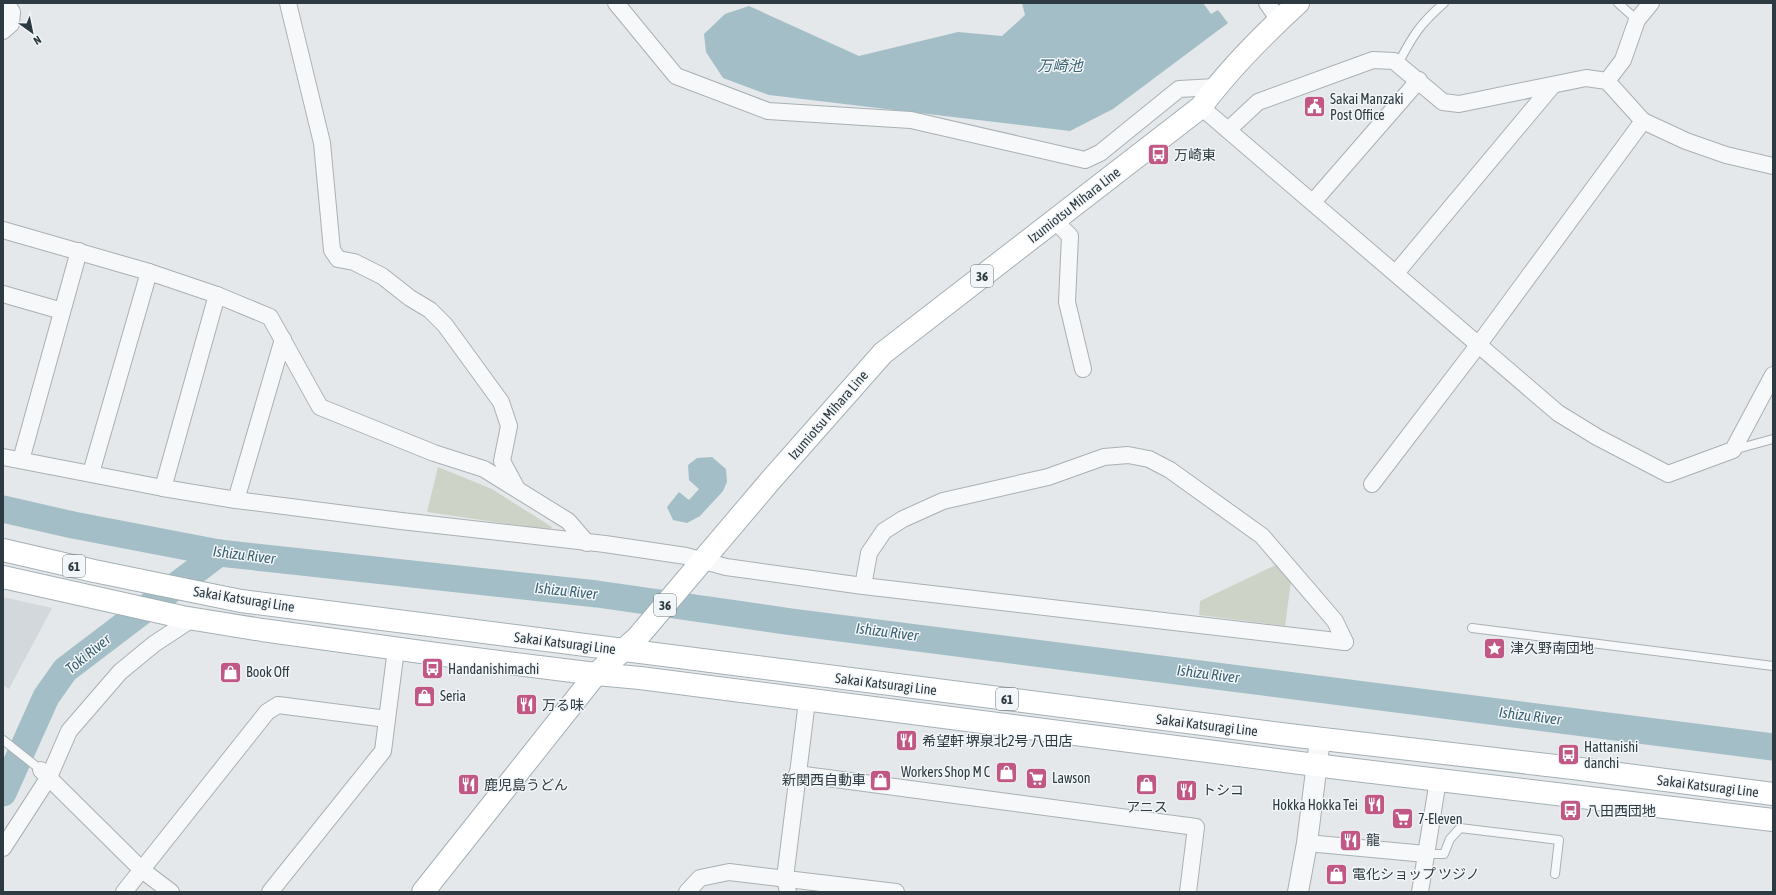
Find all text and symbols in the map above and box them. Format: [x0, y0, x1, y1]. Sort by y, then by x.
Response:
north arrow [12, 12, 52, 52]
text: N [31, 34, 43, 47]
water label: 万崎池 [1037, 57, 1084, 74]
place label: Sakai Manzaki Post Office [1330, 91, 1403, 123]
public building icon: Sakai Manzaki Post Office [1301, 94, 1327, 120]
bus stop icon: 万崎東 [1145, 142, 1171, 168]
place label: 万崎東 [1174, 147, 1216, 163]
street label: Izumiotsu Mihara Line [1025, 164, 1123, 246]
road number: 36 [971, 265, 993, 287]
street label: Izumiotsu Mihara Line [785, 367, 871, 463]
water label: Ishizu River [212, 542, 277, 567]
road number: 61 [63, 555, 85, 577]
water label: Ishizu River [534, 579, 599, 602]
street label: Sakai Katsuragi Line [192, 583, 296, 615]
road number: 36 [654, 594, 676, 616]
water label: Ishizu River [855, 619, 920, 644]
street label: Sakai Katsuragi Line [513, 629, 617, 657]
water label: Toki River [62, 630, 114, 677]
place icon: 津久野南団地 [1481, 635, 1507, 661]
place label: 津久野南団地 [1510, 640, 1594, 656]
bus stop icon: Handanishimachi [419, 656, 445, 682]
shop icon: Book Off [217, 659, 243, 685]
place label: Handanishimachi [448, 661, 539, 677]
water label: Ishizu River [1176, 661, 1241, 686]
place label: Book Off [246, 664, 290, 680]
street label: Sakai Katsuragi Line [834, 670, 938, 698]
shop icon: Seria [411, 683, 437, 709]
place label: Seria [440, 688, 466, 704]
road number: 61 [996, 688, 1018, 710]
restaurant icon: 万る味 [514, 692, 540, 718]
place label: 万る味 [542, 697, 584, 713]
water label: Ishizu River [1498, 703, 1563, 728]
street label: Sakai Katsuragi Line [1155, 711, 1259, 739]
restaurant icon: 希望軒 堺泉北2号 八田店 [893, 728, 919, 754]
place label: 希望軒 堺泉北2号 八田店 [922, 733, 1072, 749]
place label: Hattanishi danchi [1584, 739, 1638, 771]
bus stop icon: Hattanishi danchi [1556, 742, 1582, 768]
shop icon: Workers Shop M C [993, 759, 1019, 785]
place label: Workers Shop M C [901, 764, 991, 780]
supermarket icon: Lawson [1024, 765, 1050, 791]
shop icon: 新関西自動車 [868, 767, 894, 793]
place label: Lawson [1052, 770, 1091, 786]
restaurant icon: 鹿児島うどん [455, 772, 481, 798]
place label: 新関西自動車 [782, 772, 866, 788]
shop icon: アニス [1134, 772, 1160, 798]
street label: Sakai Katsuragi Line [1656, 772, 1760, 800]
place label: 鹿児島うどん [484, 777, 568, 793]
restaurant icon: トシコ [1173, 777, 1199, 803]
place label: トシコ [1202, 782, 1244, 798]
restaurant icon: Hokka Hokka Tei [1361, 792, 1387, 818]
place label: Hokka Hokka Tei [1272, 797, 1358, 813]
bus stop icon: 八田西団地 [1558, 798, 1584, 824]
place label: アニス [1126, 799, 1168, 815]
place label: 八田西団地 [1586, 803, 1656, 819]
supermarket icon: 7-Eleven [1389, 806, 1415, 832]
place label: 7-Eleven [1418, 811, 1463, 827]
restaurant icon: 龍 [1338, 827, 1364, 853]
place label: 龍 [1366, 832, 1380, 848]
shop icon: 電化ショップ ツジノ [1323, 861, 1349, 887]
place label: 電化ショップ ツジノ [1352, 866, 1480, 882]

